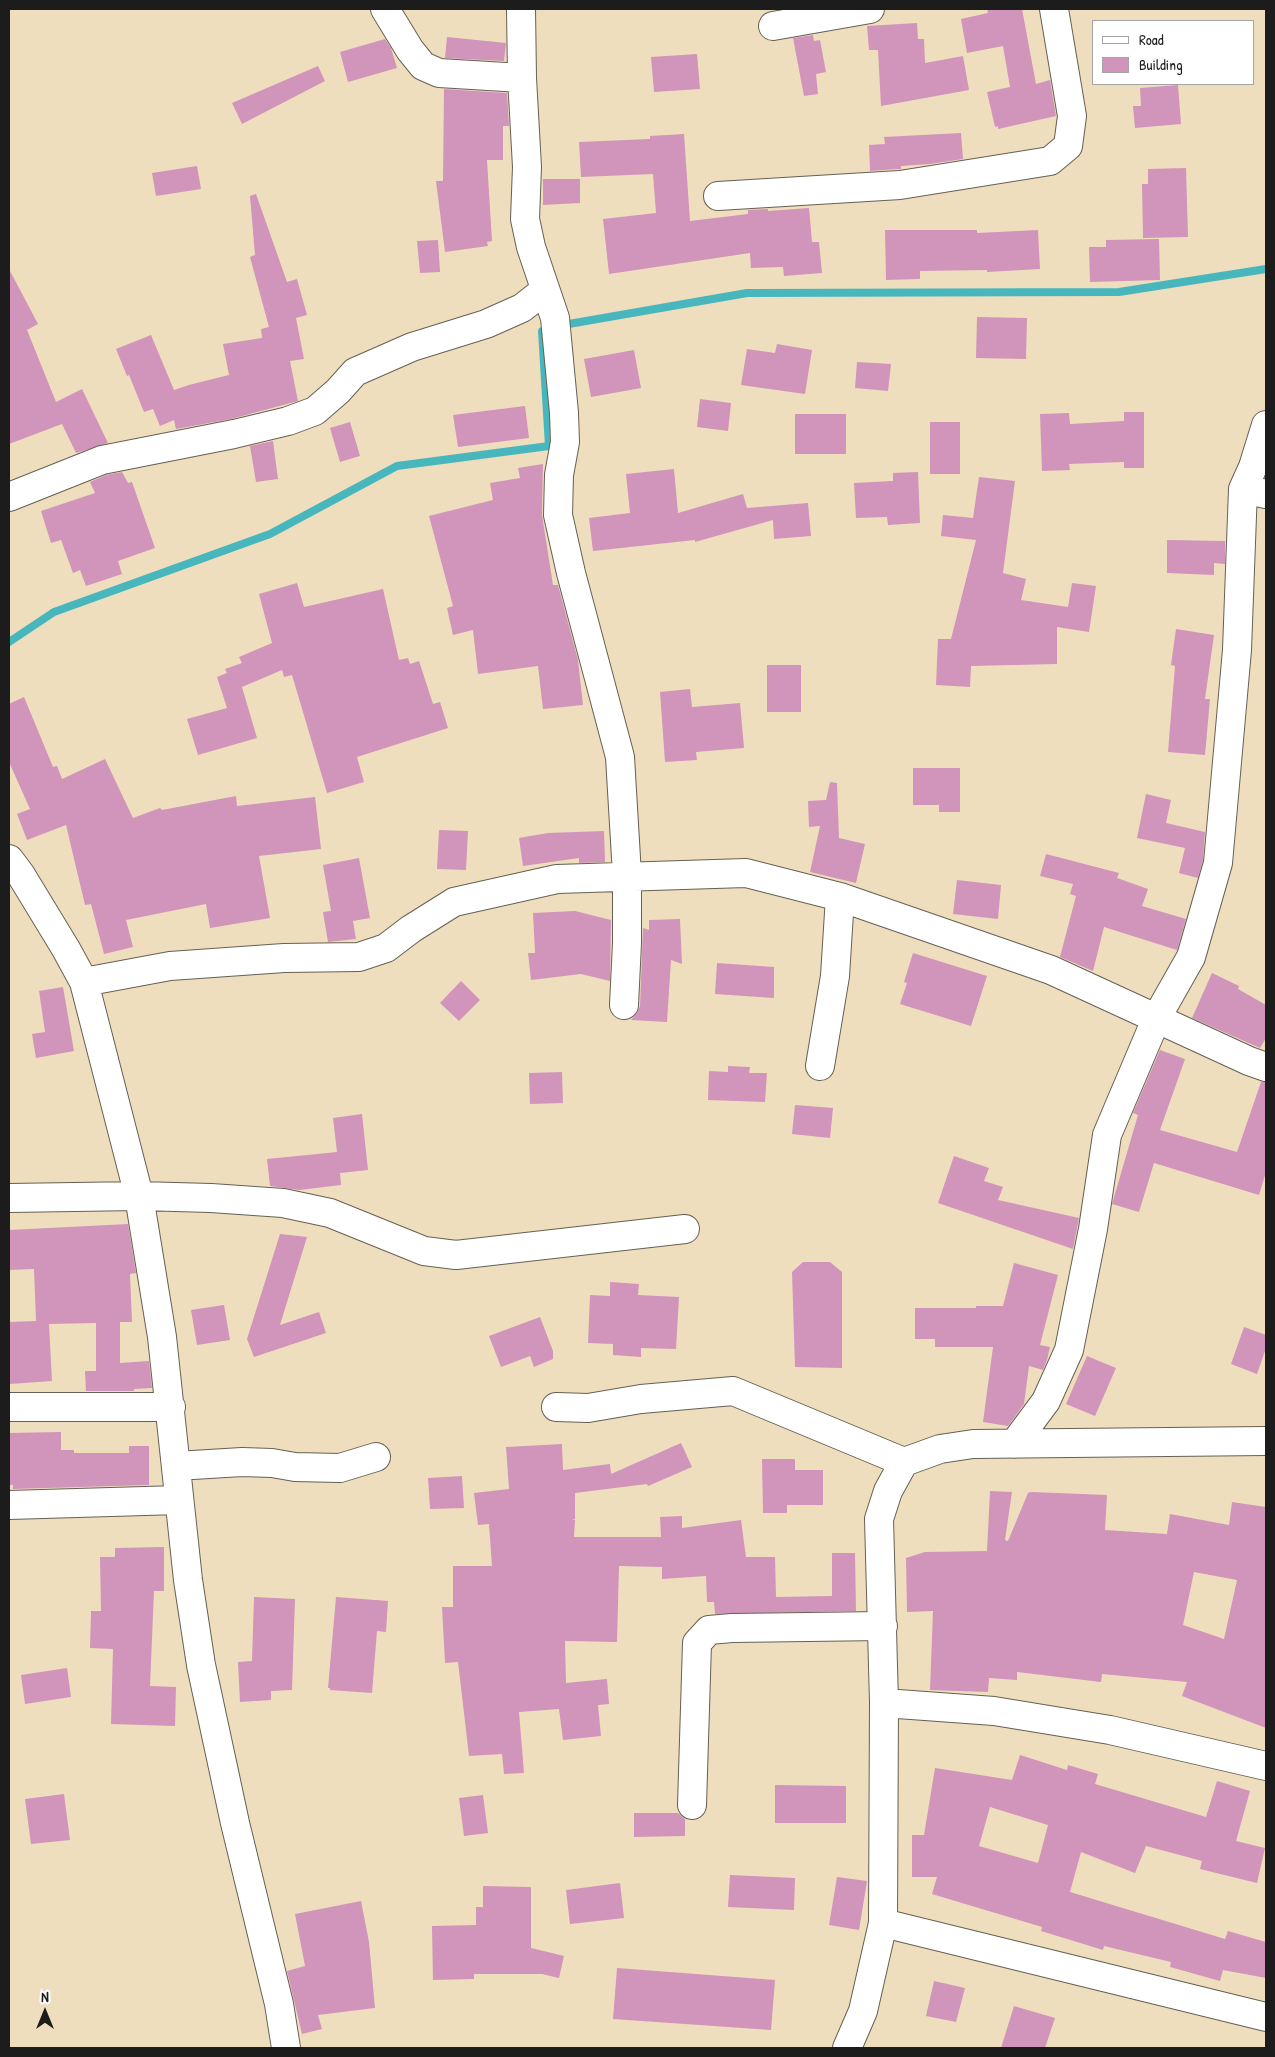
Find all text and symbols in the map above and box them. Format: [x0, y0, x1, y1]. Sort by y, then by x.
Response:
legend [1092, 20, 1255, 85]
text: Road [1139, 29, 1164, 50]
text: Building [1139, 54, 1183, 75]
north arrow [20, 1987, 70, 2037]
text: N [41, 1987, 49, 2006]

